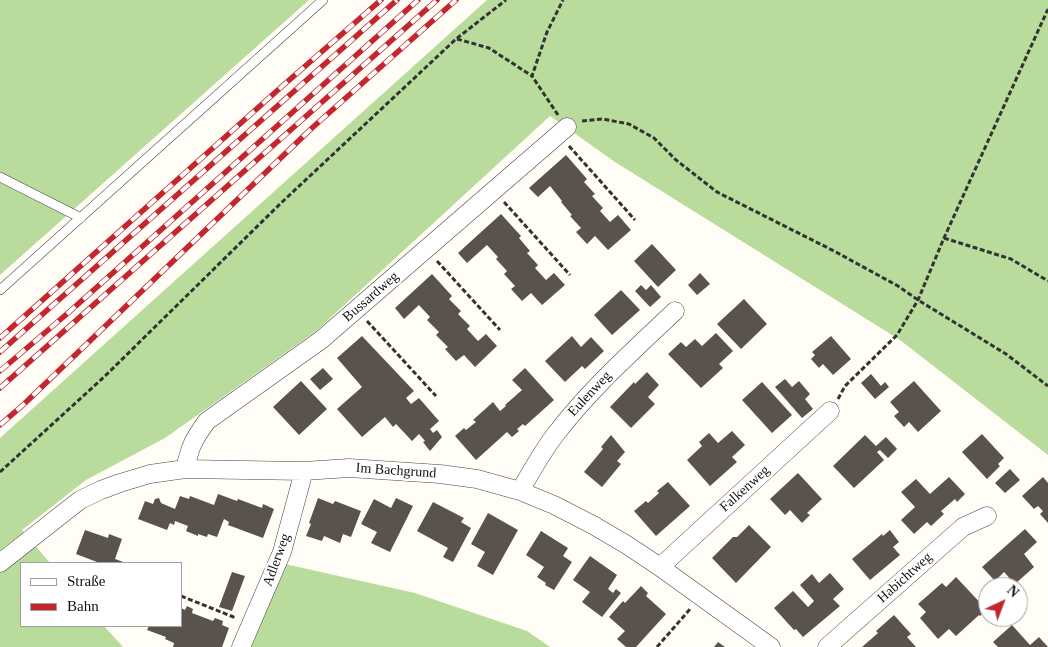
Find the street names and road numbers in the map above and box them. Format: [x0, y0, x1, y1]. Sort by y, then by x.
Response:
street label: Bussardweg [340, 268, 402, 326]
street label: Eulenweg [565, 368, 615, 420]
street label: Im Bachgrund [355, 460, 437, 482]
street label: Falkenweg [717, 462, 773, 516]
street label: Adlerweg [260, 531, 294, 589]
street label: Habichtweg [874, 549, 936, 607]

